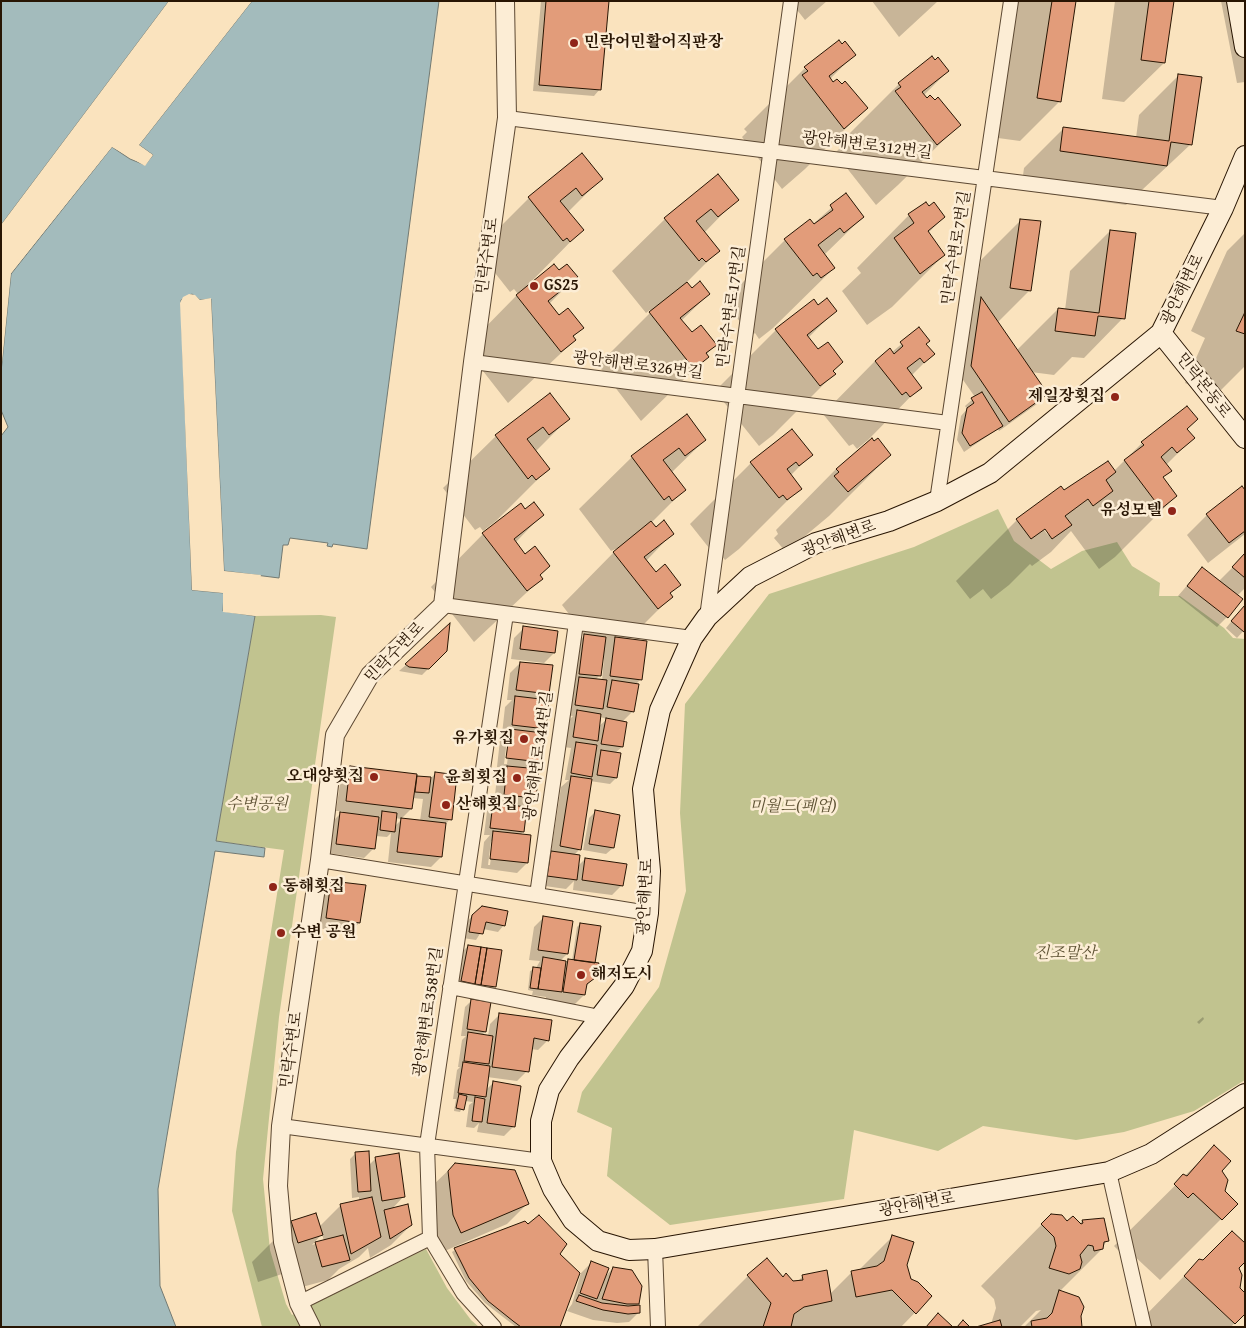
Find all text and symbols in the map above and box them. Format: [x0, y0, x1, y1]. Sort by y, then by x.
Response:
place label: 민락어민활어직판장 [584, 33, 723, 53]
marker: 민락어민활어직판장 [568, 37, 580, 49]
street label: 광안해변로312번길 [801, 128, 933, 164]
street label: 민락수변로7번길 [938, 189, 976, 307]
street label: 민락수변로 [473, 216, 503, 296]
street label: 민락수변로17번길 [714, 244, 750, 370]
street label: 광안해변로 [1157, 251, 1209, 329]
place label: GS25 [544, 276, 579, 296]
marker: GS25 [528, 280, 540, 292]
street label: 광안해변로326번길 [572, 348, 704, 384]
street label: 민락본동로 [1172, 350, 1234, 422]
place label: 제일장횟집 [1028, 387, 1105, 407]
marker: 제일장횟집 [1109, 391, 1121, 403]
place label: 유성모텔 [1100, 501, 1162, 521]
marker: 유성모텔 [1166, 505, 1178, 517]
street label: 광안해변로 [799, 517, 879, 561]
street label: 민락수변로 [361, 619, 429, 687]
street label: 광안해변로344번길 [520, 690, 558, 822]
place label: 유가횟집 [452, 729, 514, 749]
marker: 유가횟집 [518, 733, 530, 745]
place label: 오대양횟집 [287, 767, 364, 787]
place label: 윤희횟집 [445, 768, 507, 788]
marker: 오대양횟집 [368, 771, 380, 783]
marker: 윤희횟집 [511, 772, 523, 784]
park label: 수변공원 [226, 795, 288, 815]
place label: 산해횟집 [456, 795, 518, 815]
park label: 미월드(폐업) [750, 797, 836, 817]
marker: 산해횟집 [440, 799, 452, 811]
street label: 광안해변로 [634, 858, 658, 936]
place label: 동해횟집 [283, 877, 345, 897]
marker: 동해횟집 [267, 881, 279, 893]
place label: 수변 공원 [291, 923, 356, 943]
marker: 수변 공원 [275, 927, 287, 939]
park label: 진조말산 [1034, 944, 1096, 964]
street label: 광안해변로358번길 [410, 946, 448, 1078]
place label: 해저도시 [591, 965, 653, 985]
marker: 해저도시 [575, 969, 587, 981]
street label: 민락수변로 [277, 1010, 307, 1090]
street label: 광안해변로 [877, 1189, 957, 1221]

